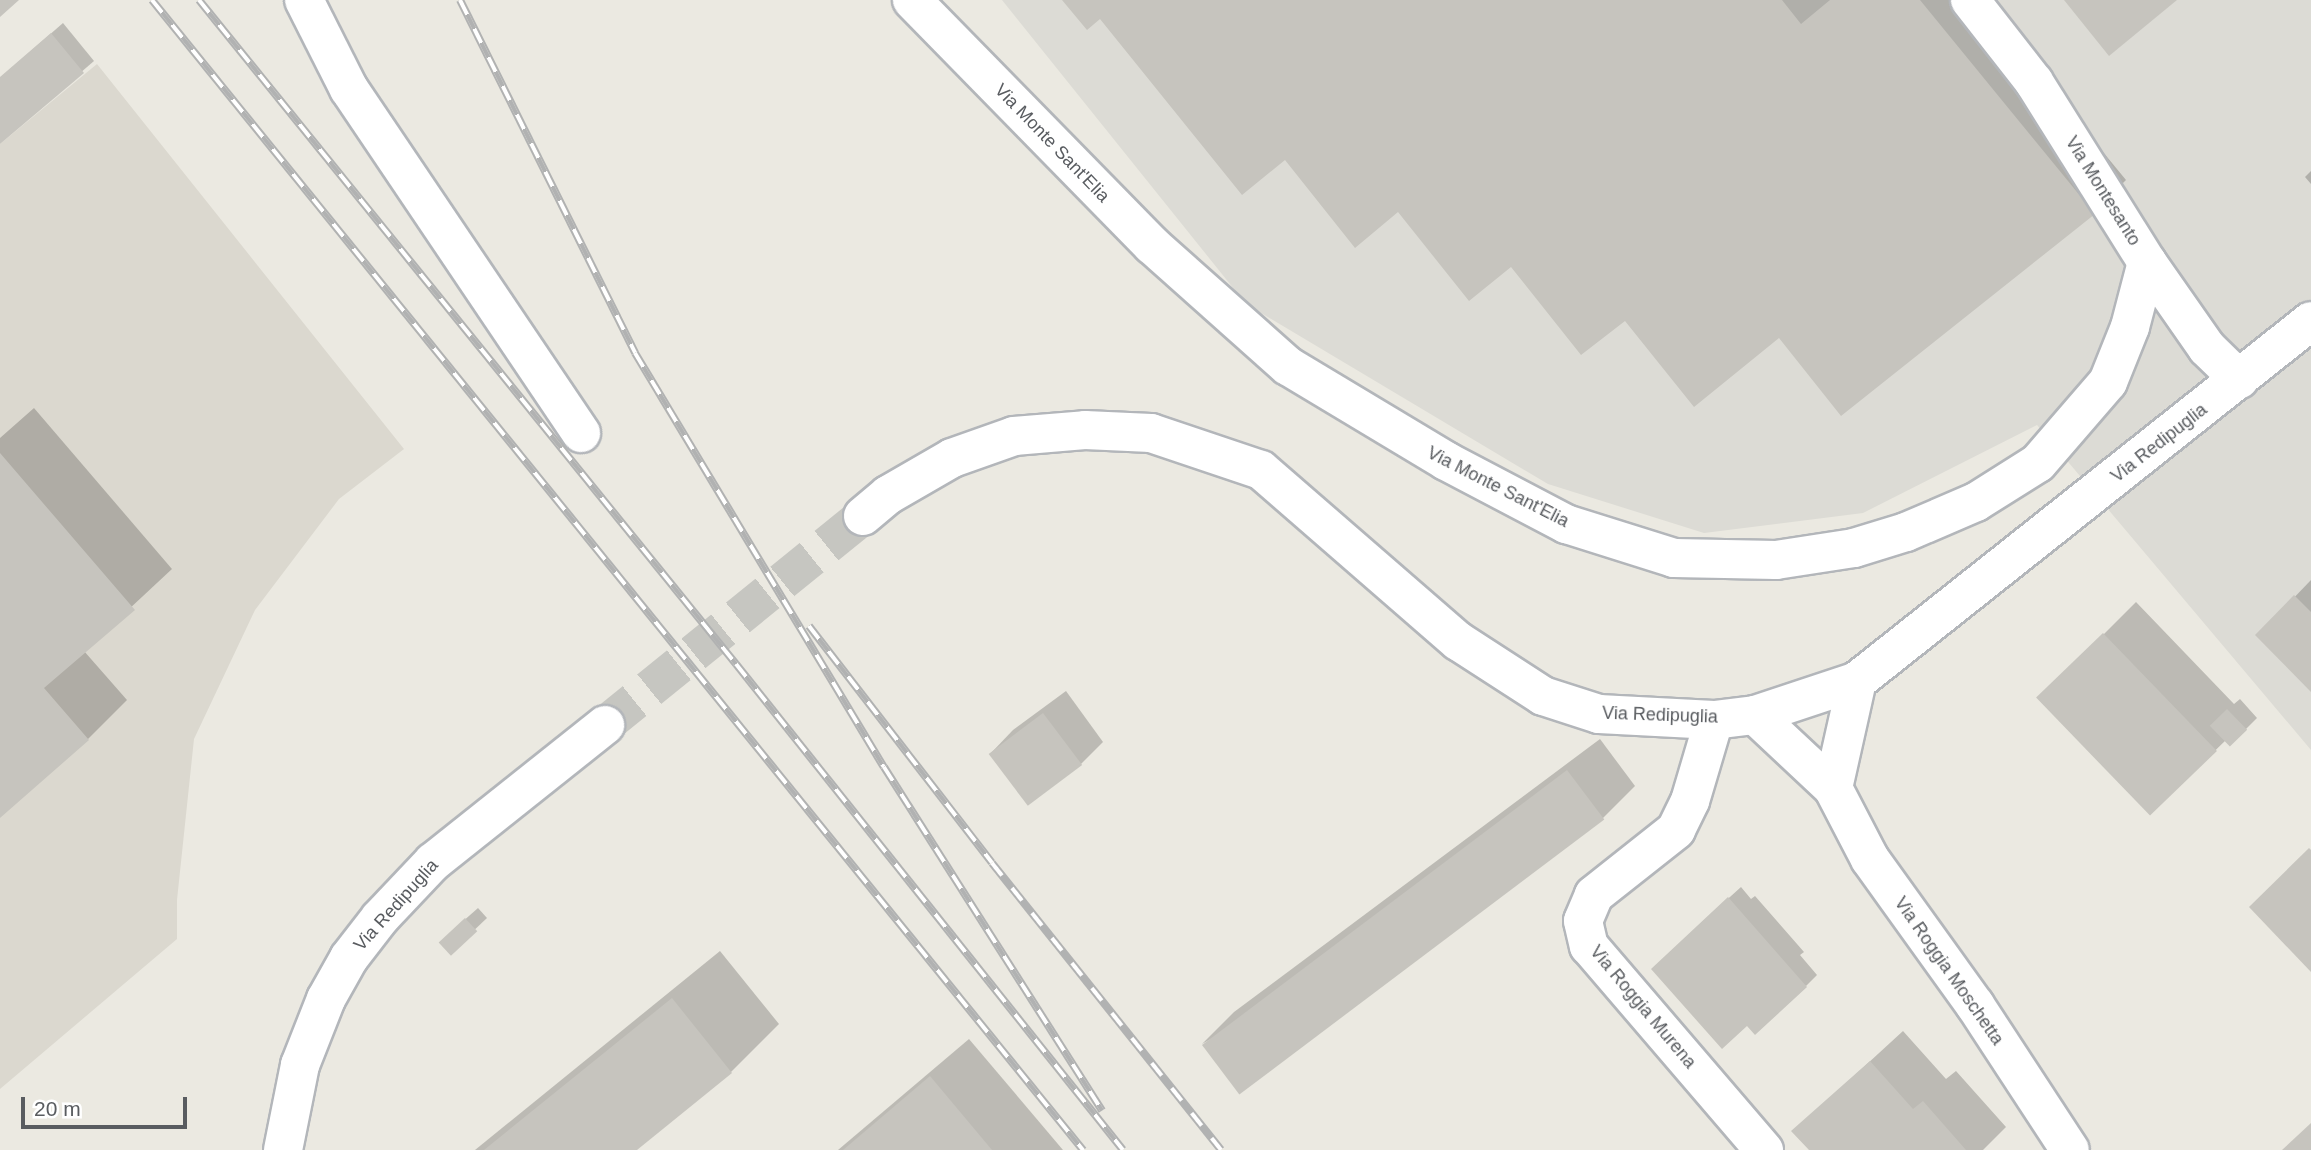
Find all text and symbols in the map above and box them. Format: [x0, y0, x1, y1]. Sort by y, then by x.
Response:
street label: Via Monte Sant'Elia [990, 79, 1114, 207]
street label: Via Montesanto [2061, 132, 2145, 250]
street label: Via Redipuglia [2107, 399, 2211, 487]
street label: Via Monte Sant'Elia [1424, 442, 1572, 532]
street label: Via Redipuglia [1602, 702, 1718, 728]
street label: Via Redipuglia [349, 855, 443, 955]
street label: Via Roggia Moschetta [1890, 893, 2008, 1049]
street label: Via Roggia Murena [1585, 941, 1701, 1073]
scale bar [24, 1084, 191, 1128]
text: 20 m [34, 1097, 81, 1120]

